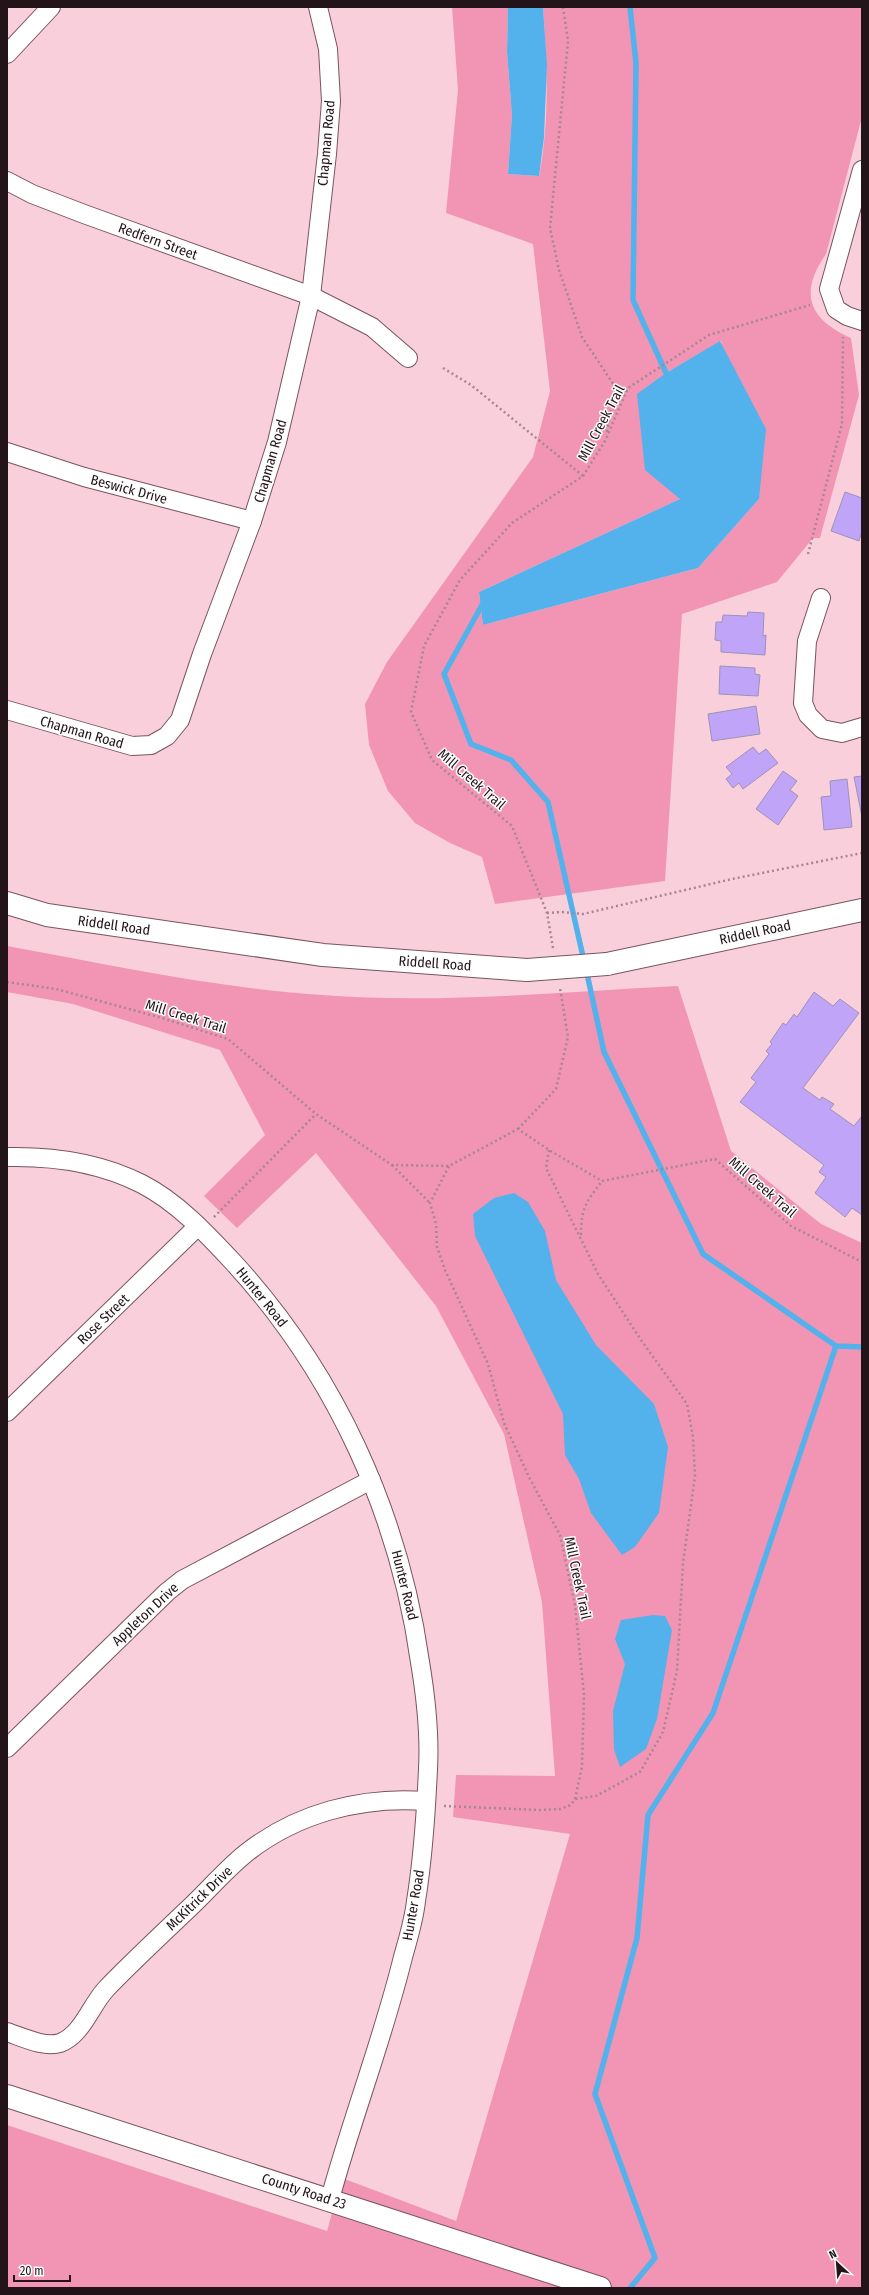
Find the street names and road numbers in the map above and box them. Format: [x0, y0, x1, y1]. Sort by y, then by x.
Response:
street label: Chapman Road [314, 99, 339, 187]
street label: Redfern Street [116, 219, 200, 264]
street label: Mill Creek Trail [574, 382, 629, 464]
street label: Chapman Road [250, 417, 291, 505]
street label: Beswick Drive [89, 471, 169, 508]
street label: Chapman Road [38, 712, 126, 753]
street label: Mill Creek Trail [434, 745, 509, 813]
street label: Riddell Road [77, 912, 151, 939]
street label: Riddell Road [718, 917, 792, 948]
street label: Riddell Road [398, 952, 472, 975]
street label: Mill Creek Trail [143, 996, 229, 1037]
street label: Mill Creek Trail [725, 1153, 800, 1221]
street label: Hunter Road [232, 1264, 291, 1331]
street label: Rose Street [74, 1290, 133, 1348]
street label: Mill Creek Trail [560, 1535, 595, 1621]
street label: Hunter Road [388, 1548, 421, 1622]
street label: Appleton Drive [109, 1579, 182, 1650]
street label: McKitrick Drive [163, 1863, 236, 1934]
street label: Hunter Road [399, 1868, 428, 1942]
street label: County Road 23 [259, 2170, 348, 2213]

